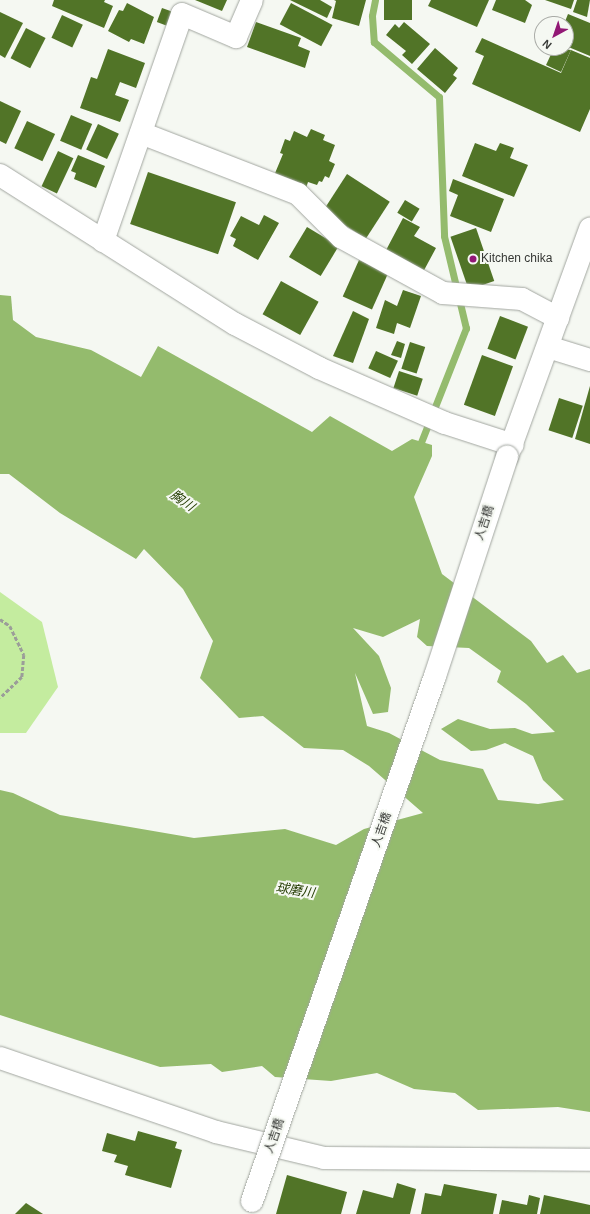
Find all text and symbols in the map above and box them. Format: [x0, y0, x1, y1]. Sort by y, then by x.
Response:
north arrow [534, 16, 574, 56]
text: N [540, 37, 554, 52]
place label: Kitchen chika [481, 252, 552, 266]
marker: Kitchen chika [468, 254, 478, 264]
water label: 胸川 [167, 487, 197, 515]
street label: 人吉橋 [473, 504, 497, 542]
street label: 人吉橋 [369, 811, 395, 849]
water label: 球磨川 [275, 881, 315, 901]
street label: 人吉橋 [262, 1117, 288, 1155]

